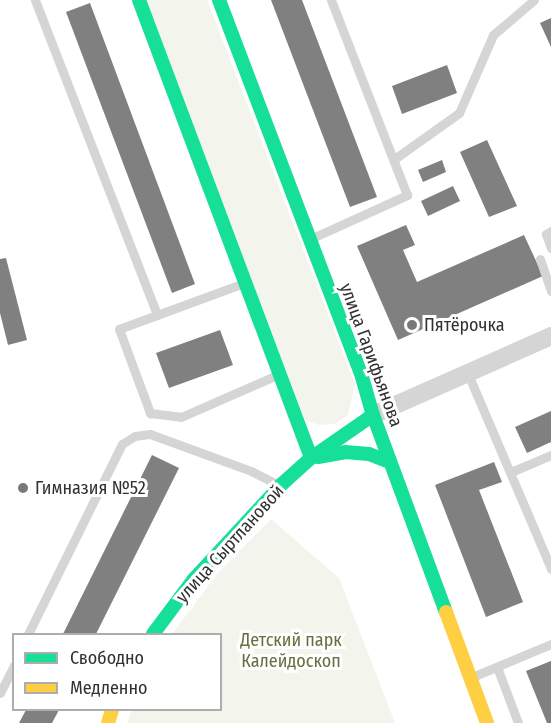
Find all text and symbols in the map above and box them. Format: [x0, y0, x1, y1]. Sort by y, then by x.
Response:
street label: улица Гарифьянова [335, 280, 407, 430]
place label: Пятёрочка [424, 314, 504, 336]
marker: Пятёрочка [405, 318, 419, 332]
place label: Гимназия №52 [35, 477, 146, 499]
marker: Гимназия №52 [16, 481, 30, 495]
street label: улица Сыртлановой [171, 481, 289, 607]
park label: Детский парк Калейдоскоп [240, 630, 342, 672]
legend [12, 633, 222, 711]
text: Свободно [70, 647, 144, 669]
text: Медленно [70, 677, 148, 699]

